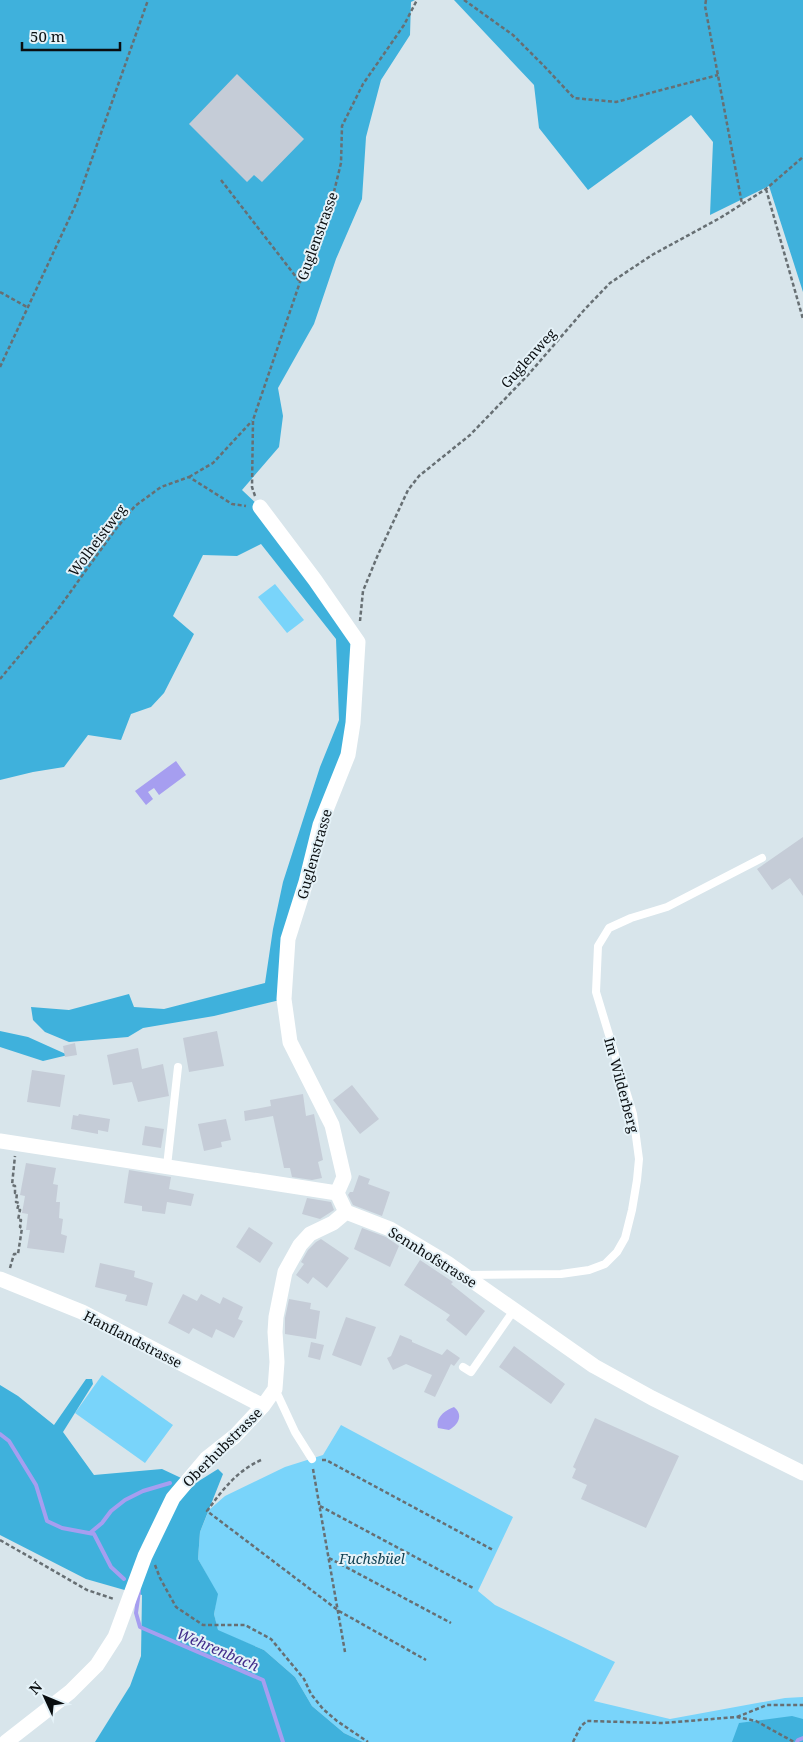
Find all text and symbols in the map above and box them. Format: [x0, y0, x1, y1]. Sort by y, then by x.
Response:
scale bar [22, 20, 120, 52]
text: 50 m [30, 26, 65, 46]
street label: Guglenstrasse [292, 189, 342, 283]
street label: Guglenweg [496, 324, 560, 392]
street label: Wolheistweg [64, 500, 131, 580]
street label: Guglenstrasse [292, 807, 336, 901]
street label: Im Wilderberg [600, 1035, 644, 1135]
street label: Sennhofstrasse [385, 1222, 481, 1292]
street label: Hanflandstrasse [80, 1306, 186, 1372]
street label: Oberhubstrasse [178, 1403, 266, 1491]
park label: Fuchsbüel [338, 1549, 406, 1568]
water label: Wehrenbach [174, 1623, 262, 1675]
north arrow [20, 1672, 70, 1722]
text: N [25, 1677, 46, 1698]

